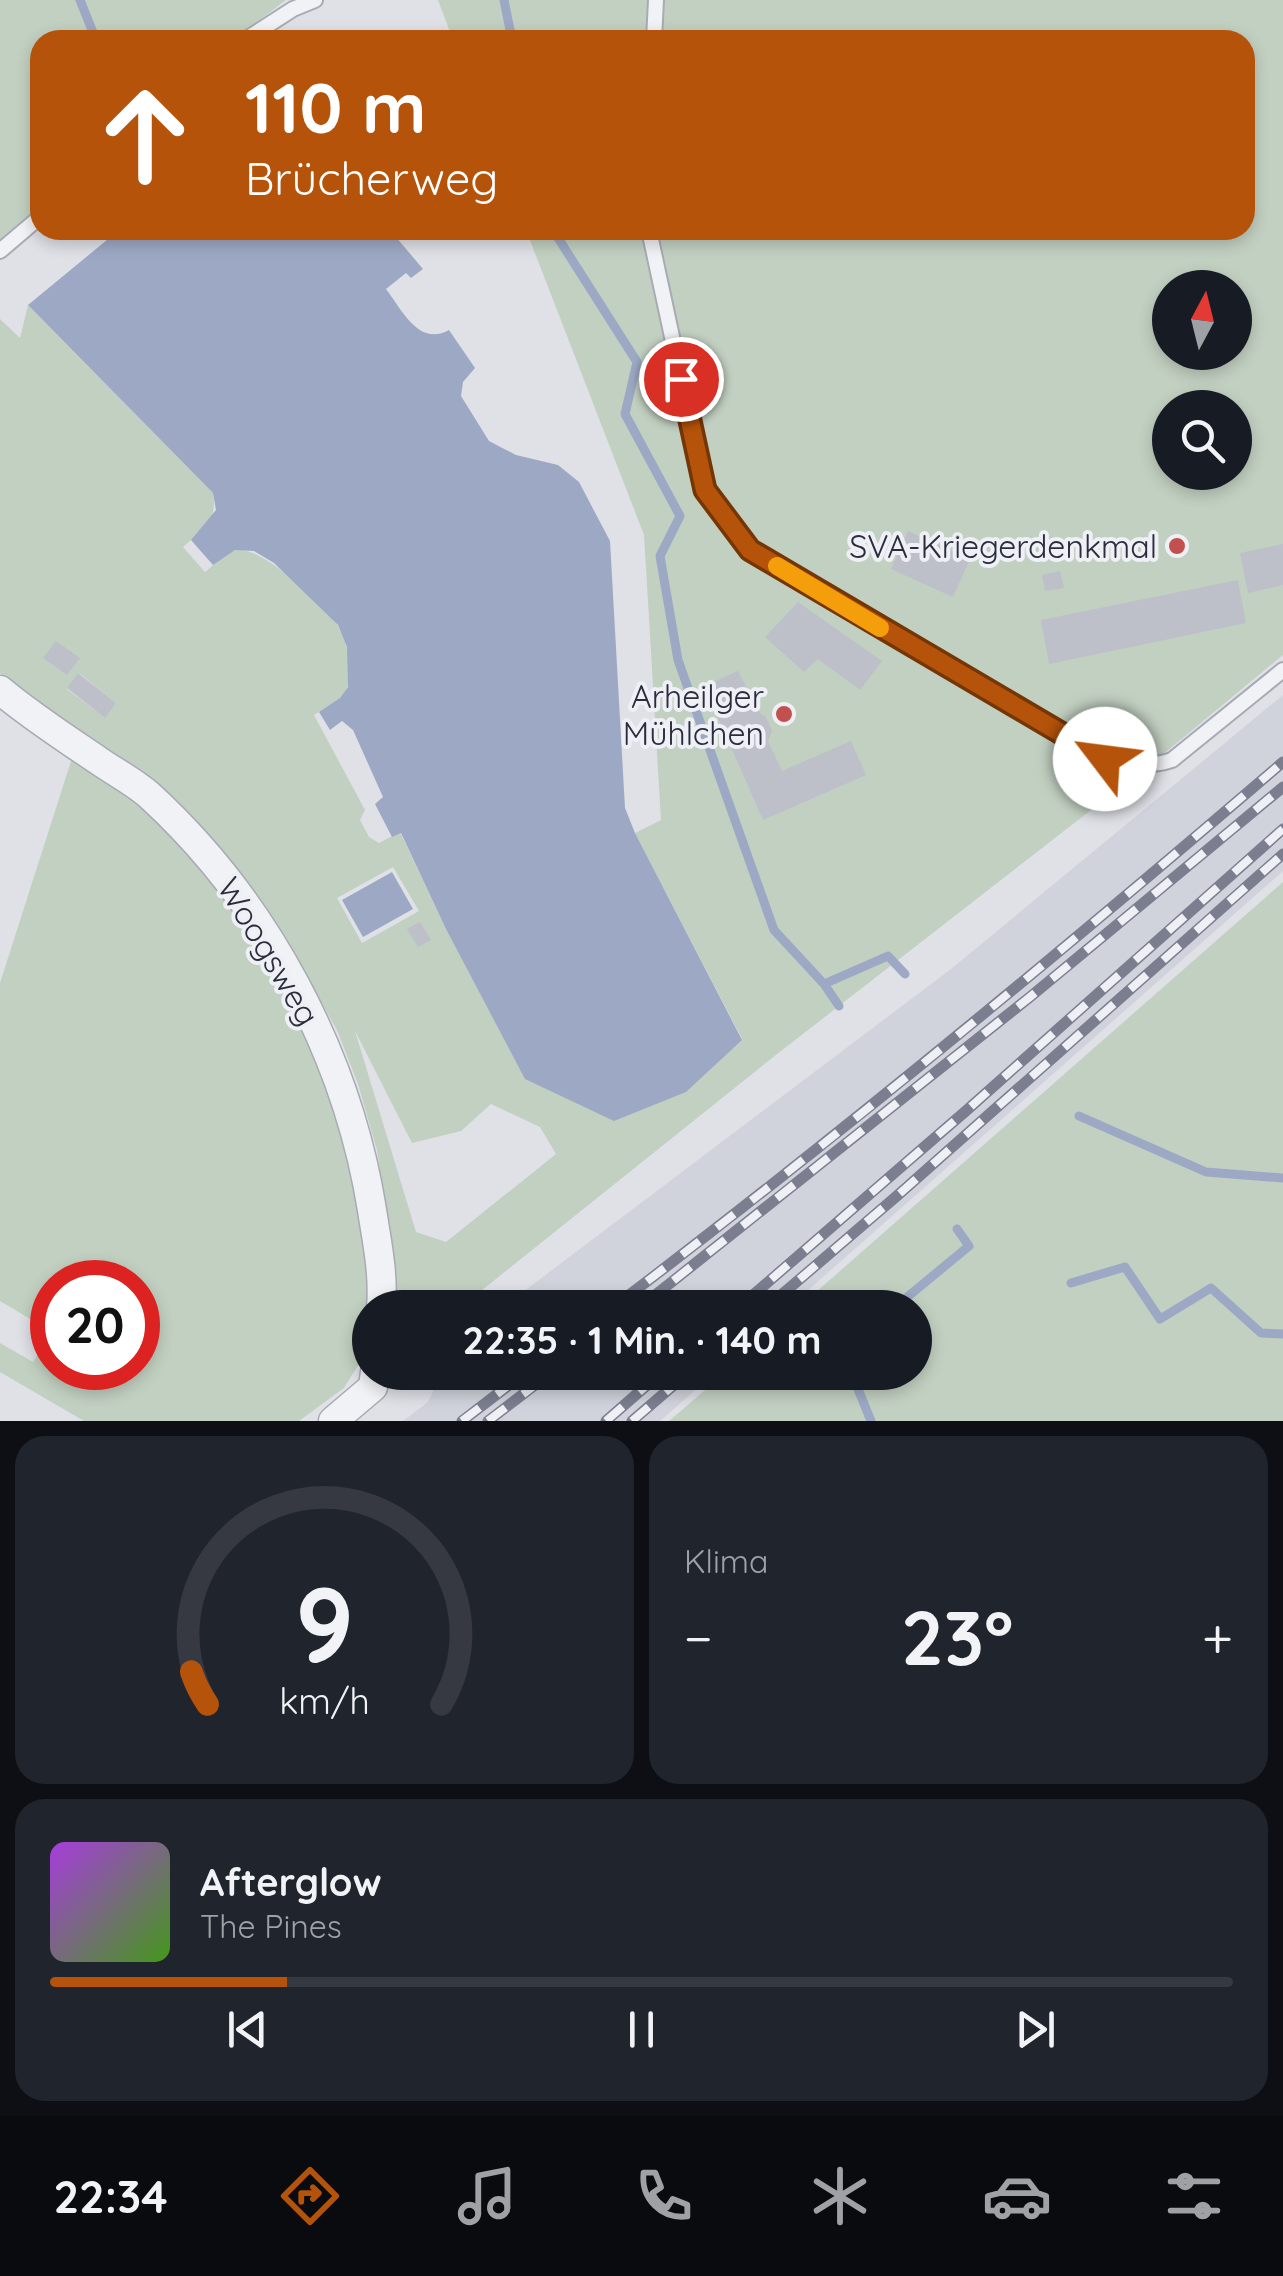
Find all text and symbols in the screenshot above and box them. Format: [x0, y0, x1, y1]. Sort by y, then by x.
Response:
text: 110 m [245, 63, 427, 151]
icon: ahead [80, 70, 210, 200]
text: Brücherweg [245, 150, 498, 206]
north arrow [1152, 270, 1252, 370]
map controls [1152, 270, 1252, 490]
pin [639, 337, 724, 422]
icon: arrive [654, 352, 709, 407]
button: search [1152, 390, 1252, 490]
place label: SVA-Kriegerdenkmal [849, 526, 1157, 566]
marker: SVA-Kriegerdenkmal [1166, 535, 1188, 557]
place label: Arheilger Mühlchen [623, 676, 764, 753]
marker: Arheilger Mühlchen [773, 703, 795, 725]
position arrow [1053, 707, 1157, 811]
street label: Woogsweg [209, 870, 329, 1032]
speed limit sign: 20 [30, 1260, 160, 1390]
text: 22:35 · 1 Min. · 140 m [462, 1316, 822, 1364]
text: Klima [684, 1541, 768, 1581]
text: 9 [295, 1558, 354, 1688]
text: 23° [901, 1590, 1014, 1684]
text: − [684, 1603, 713, 1672]
text: + [1202, 1603, 1233, 1672]
text: km/h [279, 1678, 370, 1723]
text: Afterglow [200, 1858, 382, 1906]
text: The Pines [200, 1906, 342, 1946]
icon: previous [220, 2002, 275, 2057]
icon: pause [614, 2002, 669, 2057]
icon: next [1008, 2002, 1063, 2057]
icon: directions [275, 2161, 345, 2231]
icon: music [452, 2161, 522, 2231]
icon: phone [629, 2161, 699, 2231]
icon: climate [805, 2161, 875, 2231]
icon: car [982, 2161, 1052, 2231]
icon: filters [1159, 2161, 1229, 2231]
text: 22:34 [53, 2168, 168, 2224]

